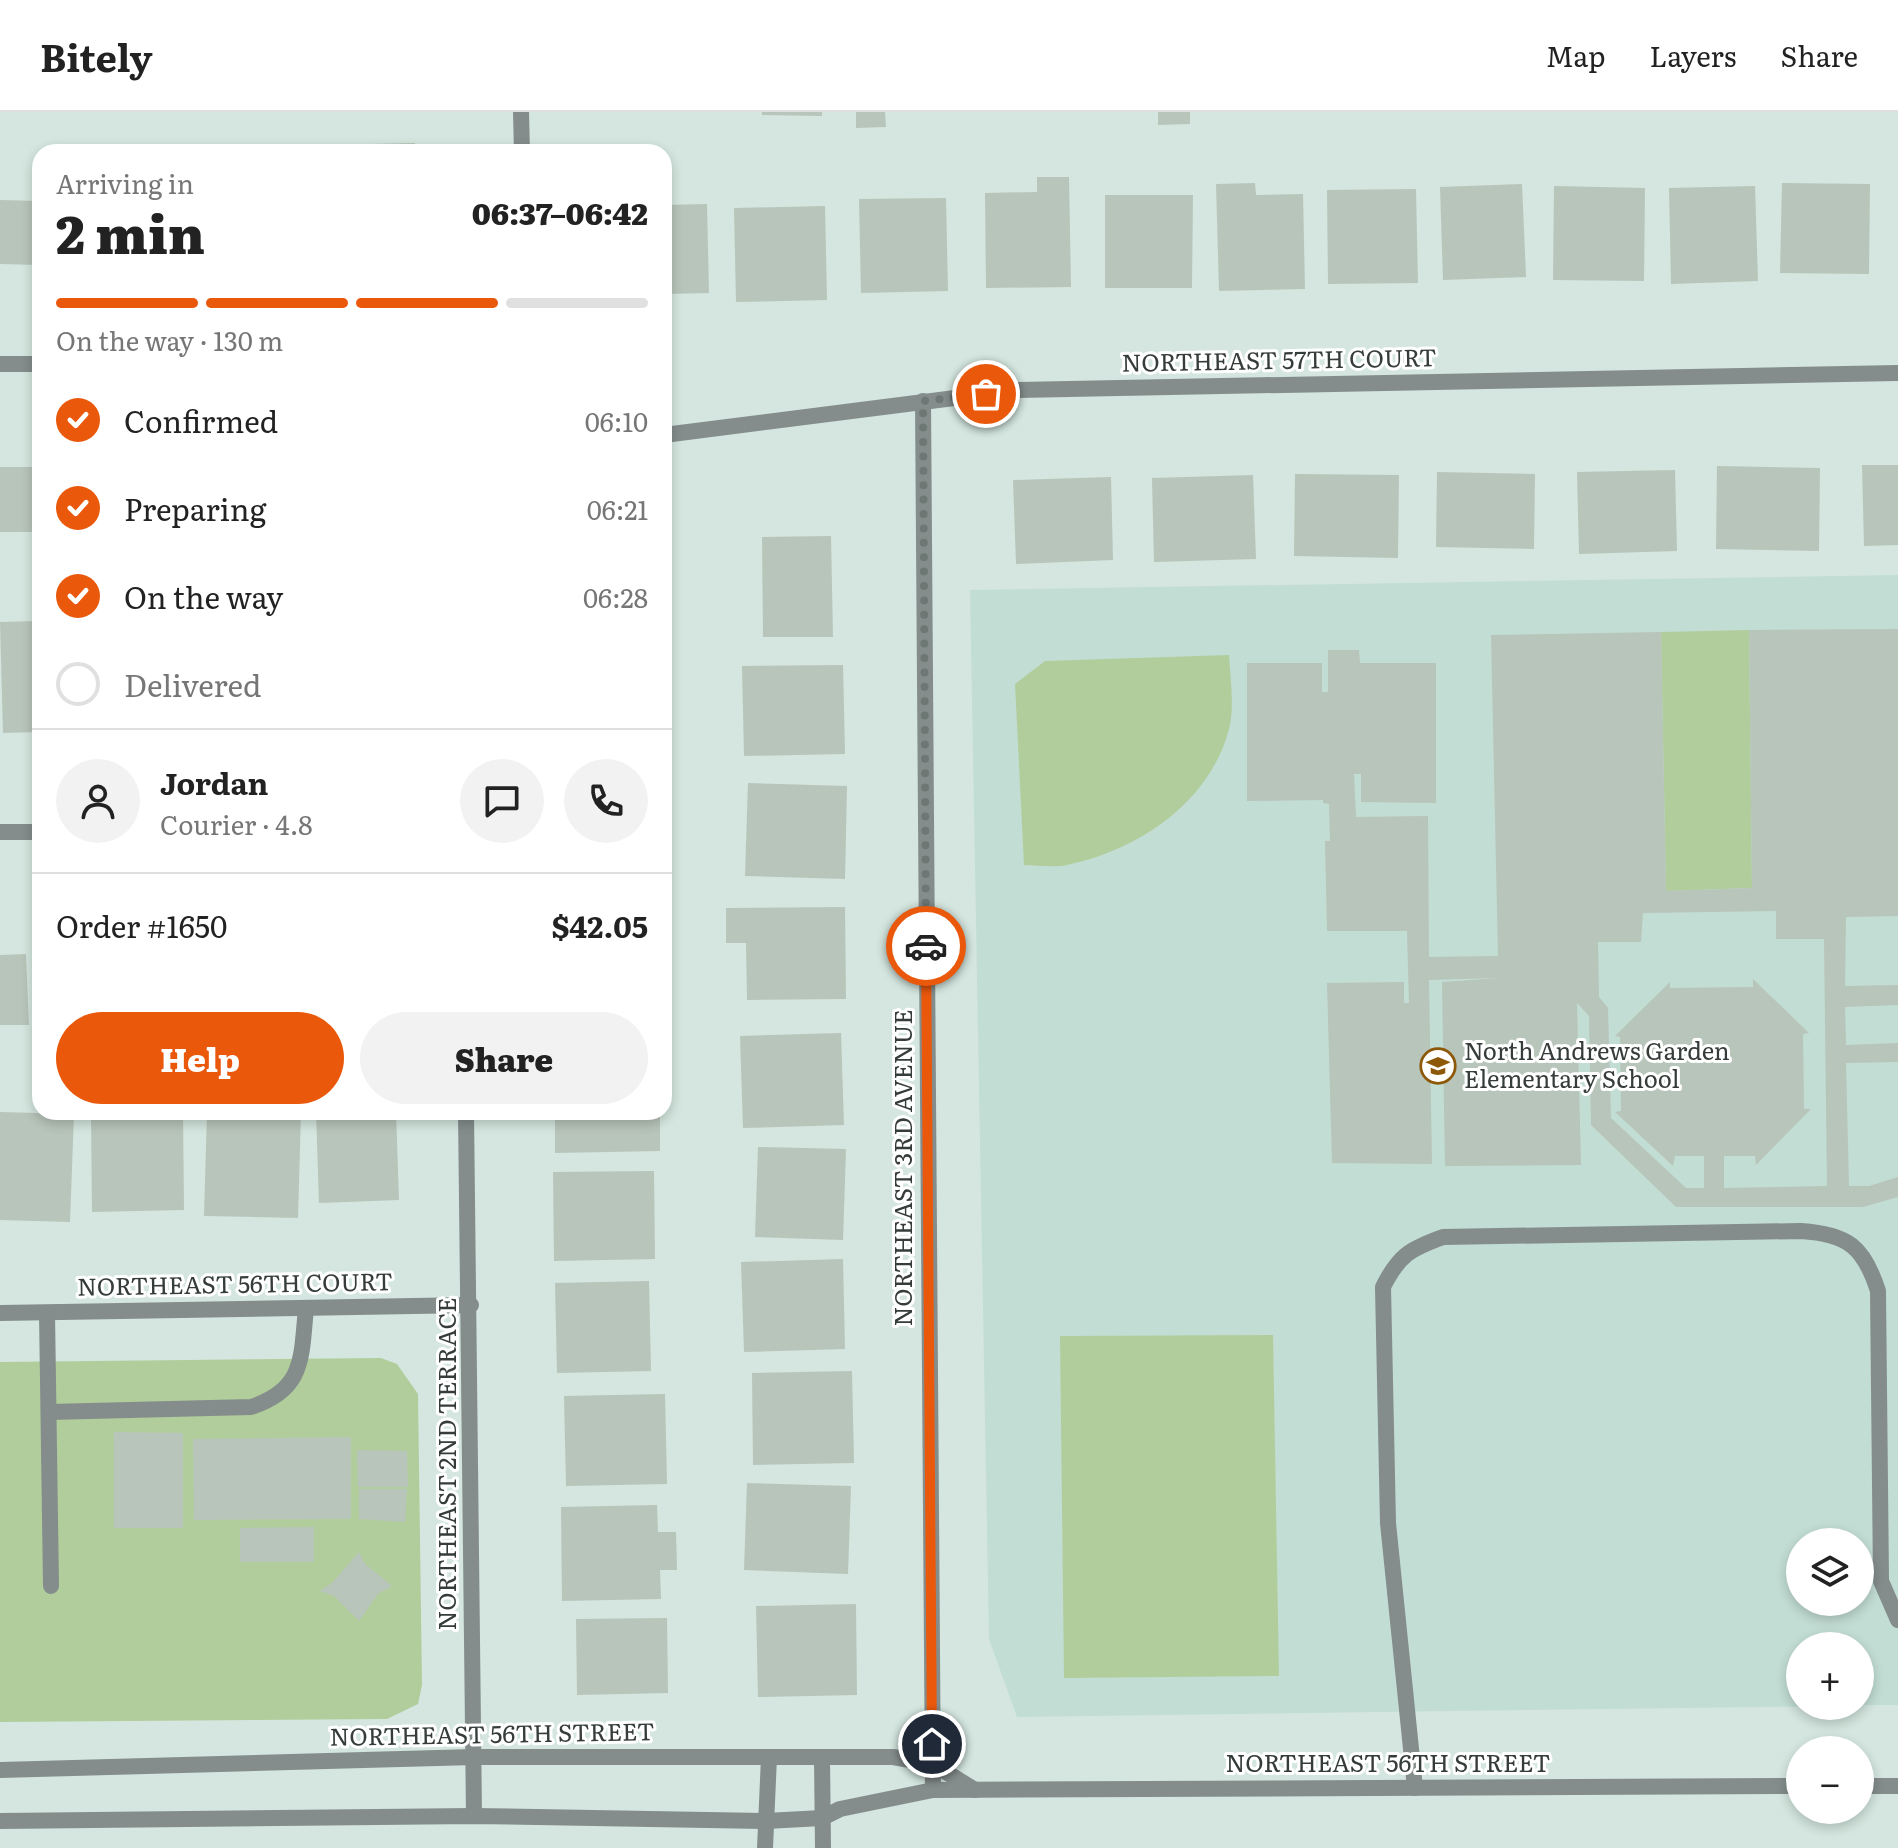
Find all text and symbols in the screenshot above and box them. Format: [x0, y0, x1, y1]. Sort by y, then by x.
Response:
text: Bitely [40, 27, 153, 84]
text: Map [1546, 34, 1605, 76]
text: Layers [1649, 34, 1736, 76]
text: Share [1780, 34, 1858, 76]
text: Arriving in [56, 163, 194, 202]
text: 06:37–06:42 [472, 190, 648, 234]
text: 2 min [56, 193, 205, 270]
text: On the way · 130 m [56, 320, 283, 359]
street label: NORTHEAST 57TH COURT [1121, 338, 1437, 379]
pin [952, 360, 1020, 428]
icon: bag [964, 372, 1008, 416]
icon: check [56, 398, 100, 442]
text: Confirmed [124, 398, 278, 442]
text: 06:10 [585, 401, 648, 440]
icon: check [56, 486, 100, 530]
text: Preparing [124, 486, 266, 530]
text: 06:21 [587, 489, 648, 528]
icon: check [56, 574, 100, 618]
text: On the way [124, 574, 283, 618]
text: 06:28 [583, 577, 648, 616]
text: Delivered [124, 662, 261, 706]
button: person [56, 759, 140, 843]
button: chat [460, 759, 544, 843]
button: phone [564, 759, 648, 843]
text: Jordan [160, 760, 268, 804]
text: Courier · 4.8 [160, 804, 313, 843]
text: Order #1650 [56, 903, 227, 947]
text: $42.05 [551, 903, 648, 947]
courier [886, 906, 966, 986]
icon: car [904, 924, 948, 968]
street label: NORTHEAST 3RD AVENUE [884, 1009, 919, 1327]
button: Help [56, 1012, 344, 1104]
button: Share [360, 1012, 648, 1104]
place label: North Andrews Garden Elementary School [1464, 1032, 1730, 1095]
school or university icon: North Andrews Garden Elementary School [1419, 1047, 1457, 1085]
street label: NORTHEAST 56TH COURT [77, 1262, 393, 1303]
street label: NORTHEAST 2ND TERRACE [428, 1297, 463, 1631]
map controls [1786, 1528, 1874, 1824]
button: layers [1786, 1528, 1874, 1616]
button: + [1786, 1632, 1874, 1720]
pin [898, 1710, 966, 1778]
street label: NORTHEAST 56TH STREET [329, 1712, 655, 1753]
icon: home [910, 1722, 954, 1766]
button: − [1786, 1736, 1874, 1824]
street label: NORTHEAST 56TH STREET [1226, 1744, 1550, 1779]

